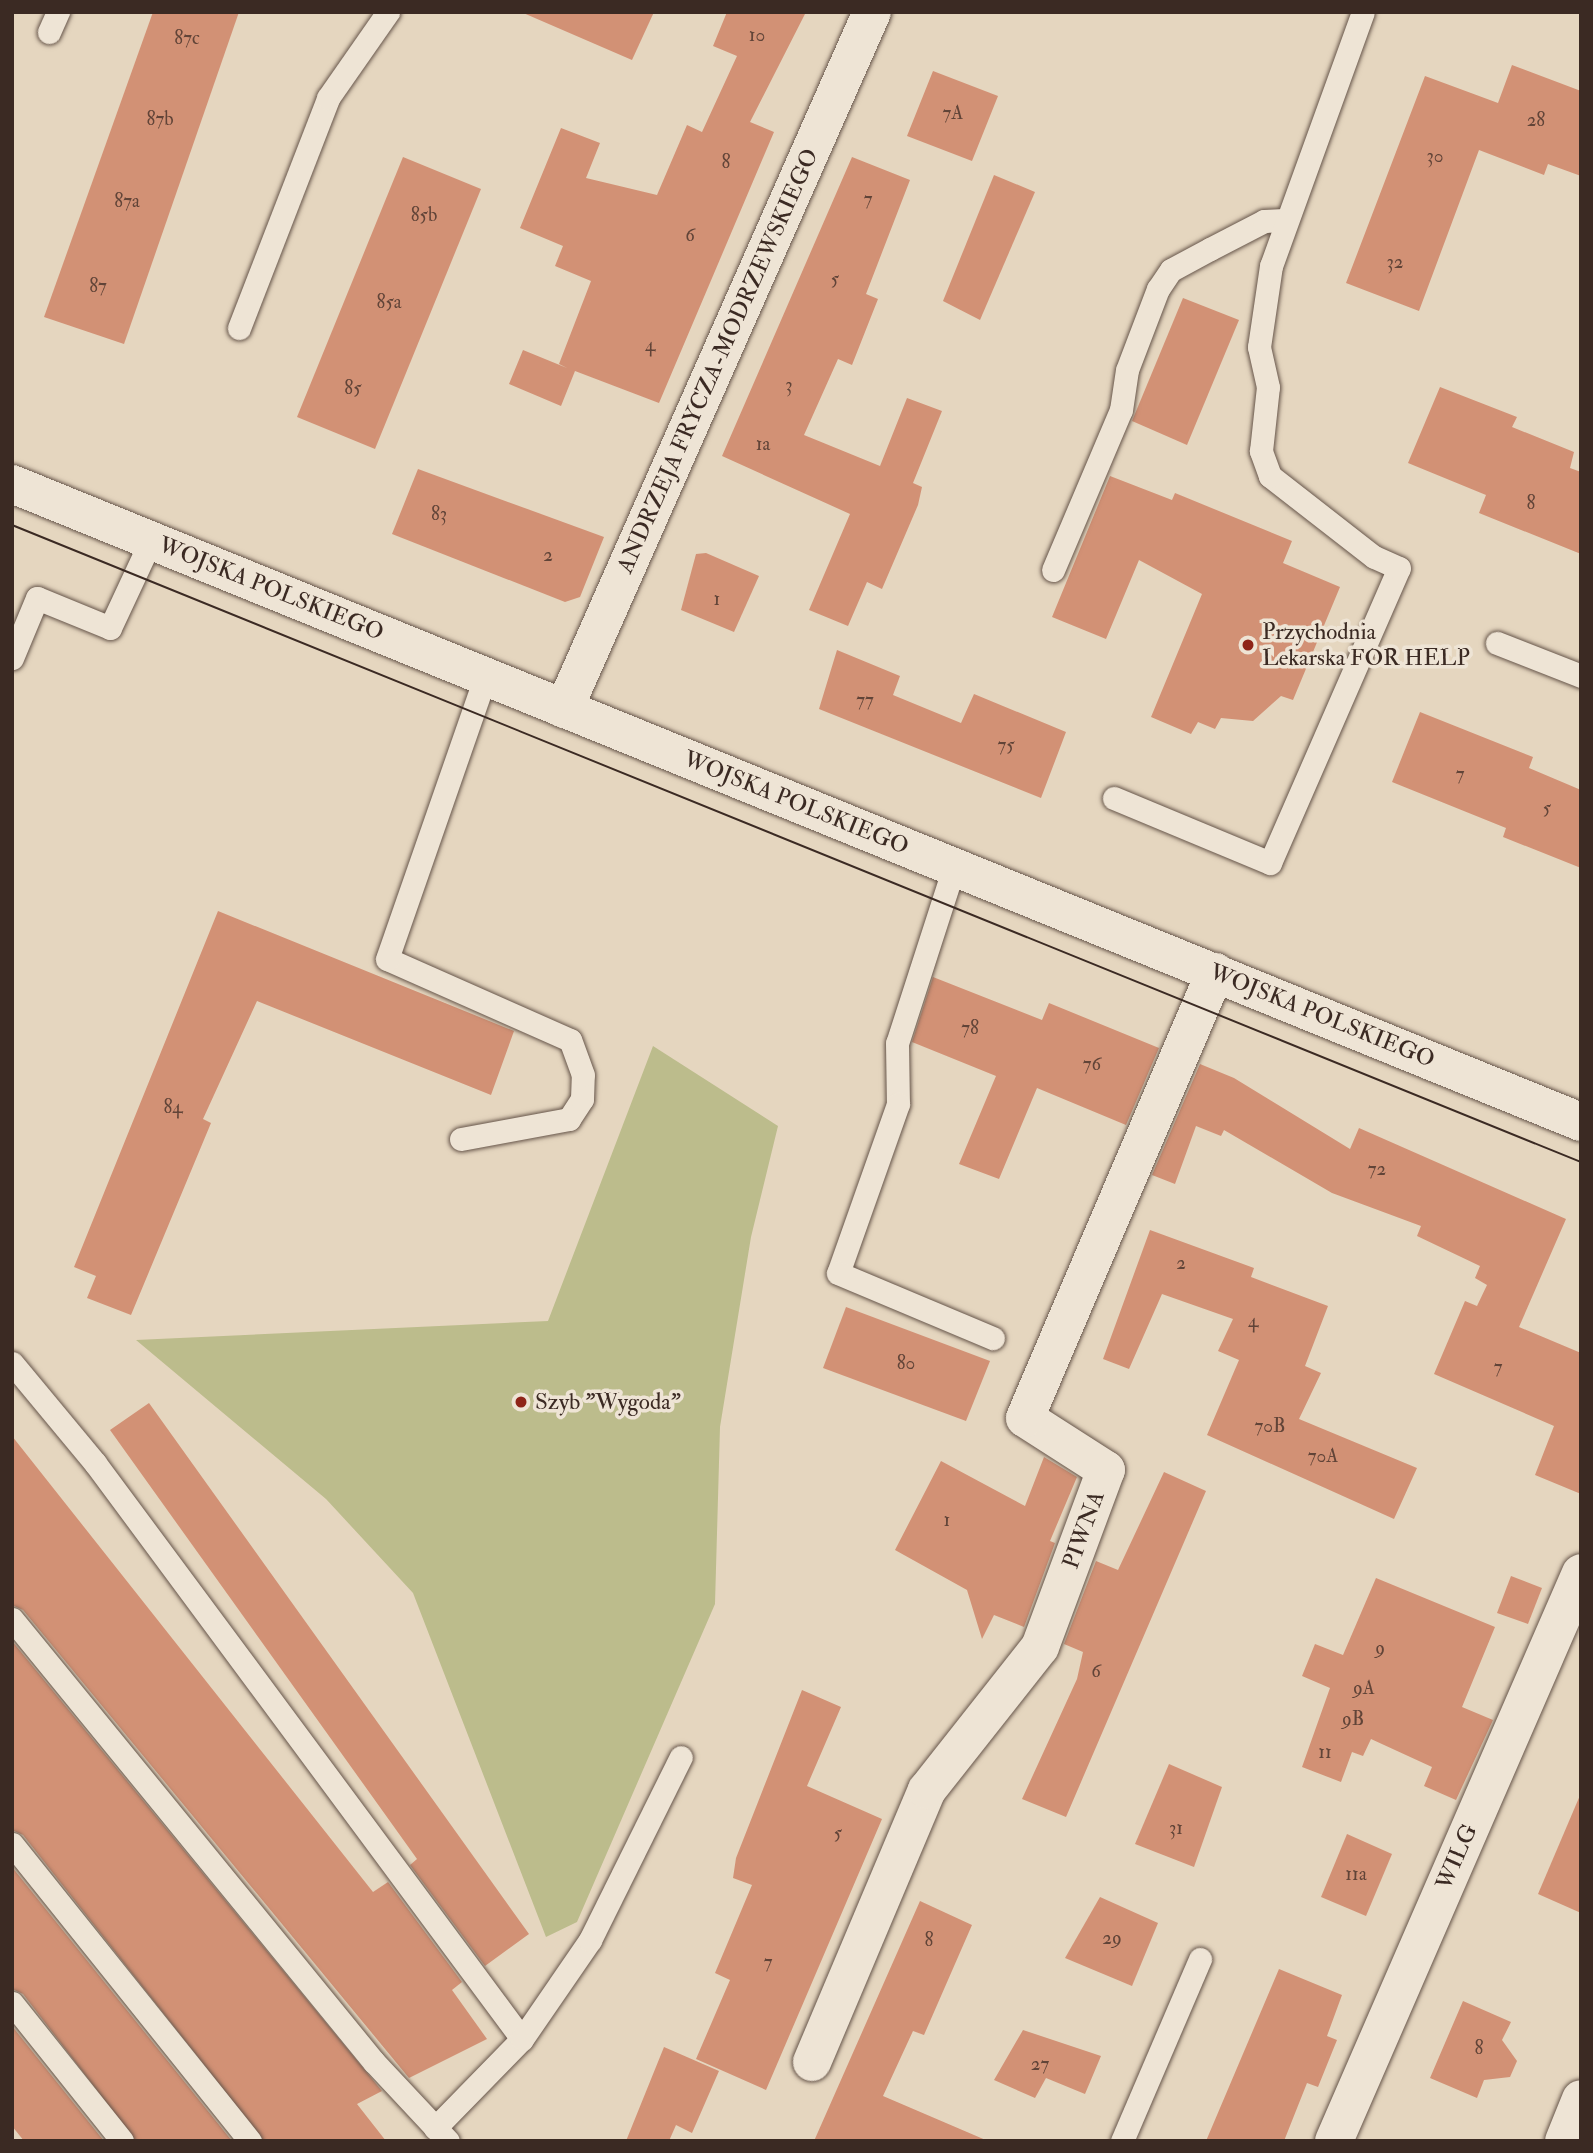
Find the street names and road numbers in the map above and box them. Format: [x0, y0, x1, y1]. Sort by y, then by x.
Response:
street label: ANDRZEJA FRYCZA-MODRZEWSKIEGO [611, 144, 825, 578]
street label: WOJSKA POLSKIEGO [154, 531, 388, 647]
street label: WOJSKA POLSKIEGO [679, 745, 913, 861]
street label: WOJSKA POLSKIEGO [1205, 958, 1439, 1074]
street label: PIWNA [1057, 1487, 1111, 1573]
street label: WILG [1430, 1820, 1484, 1894]

